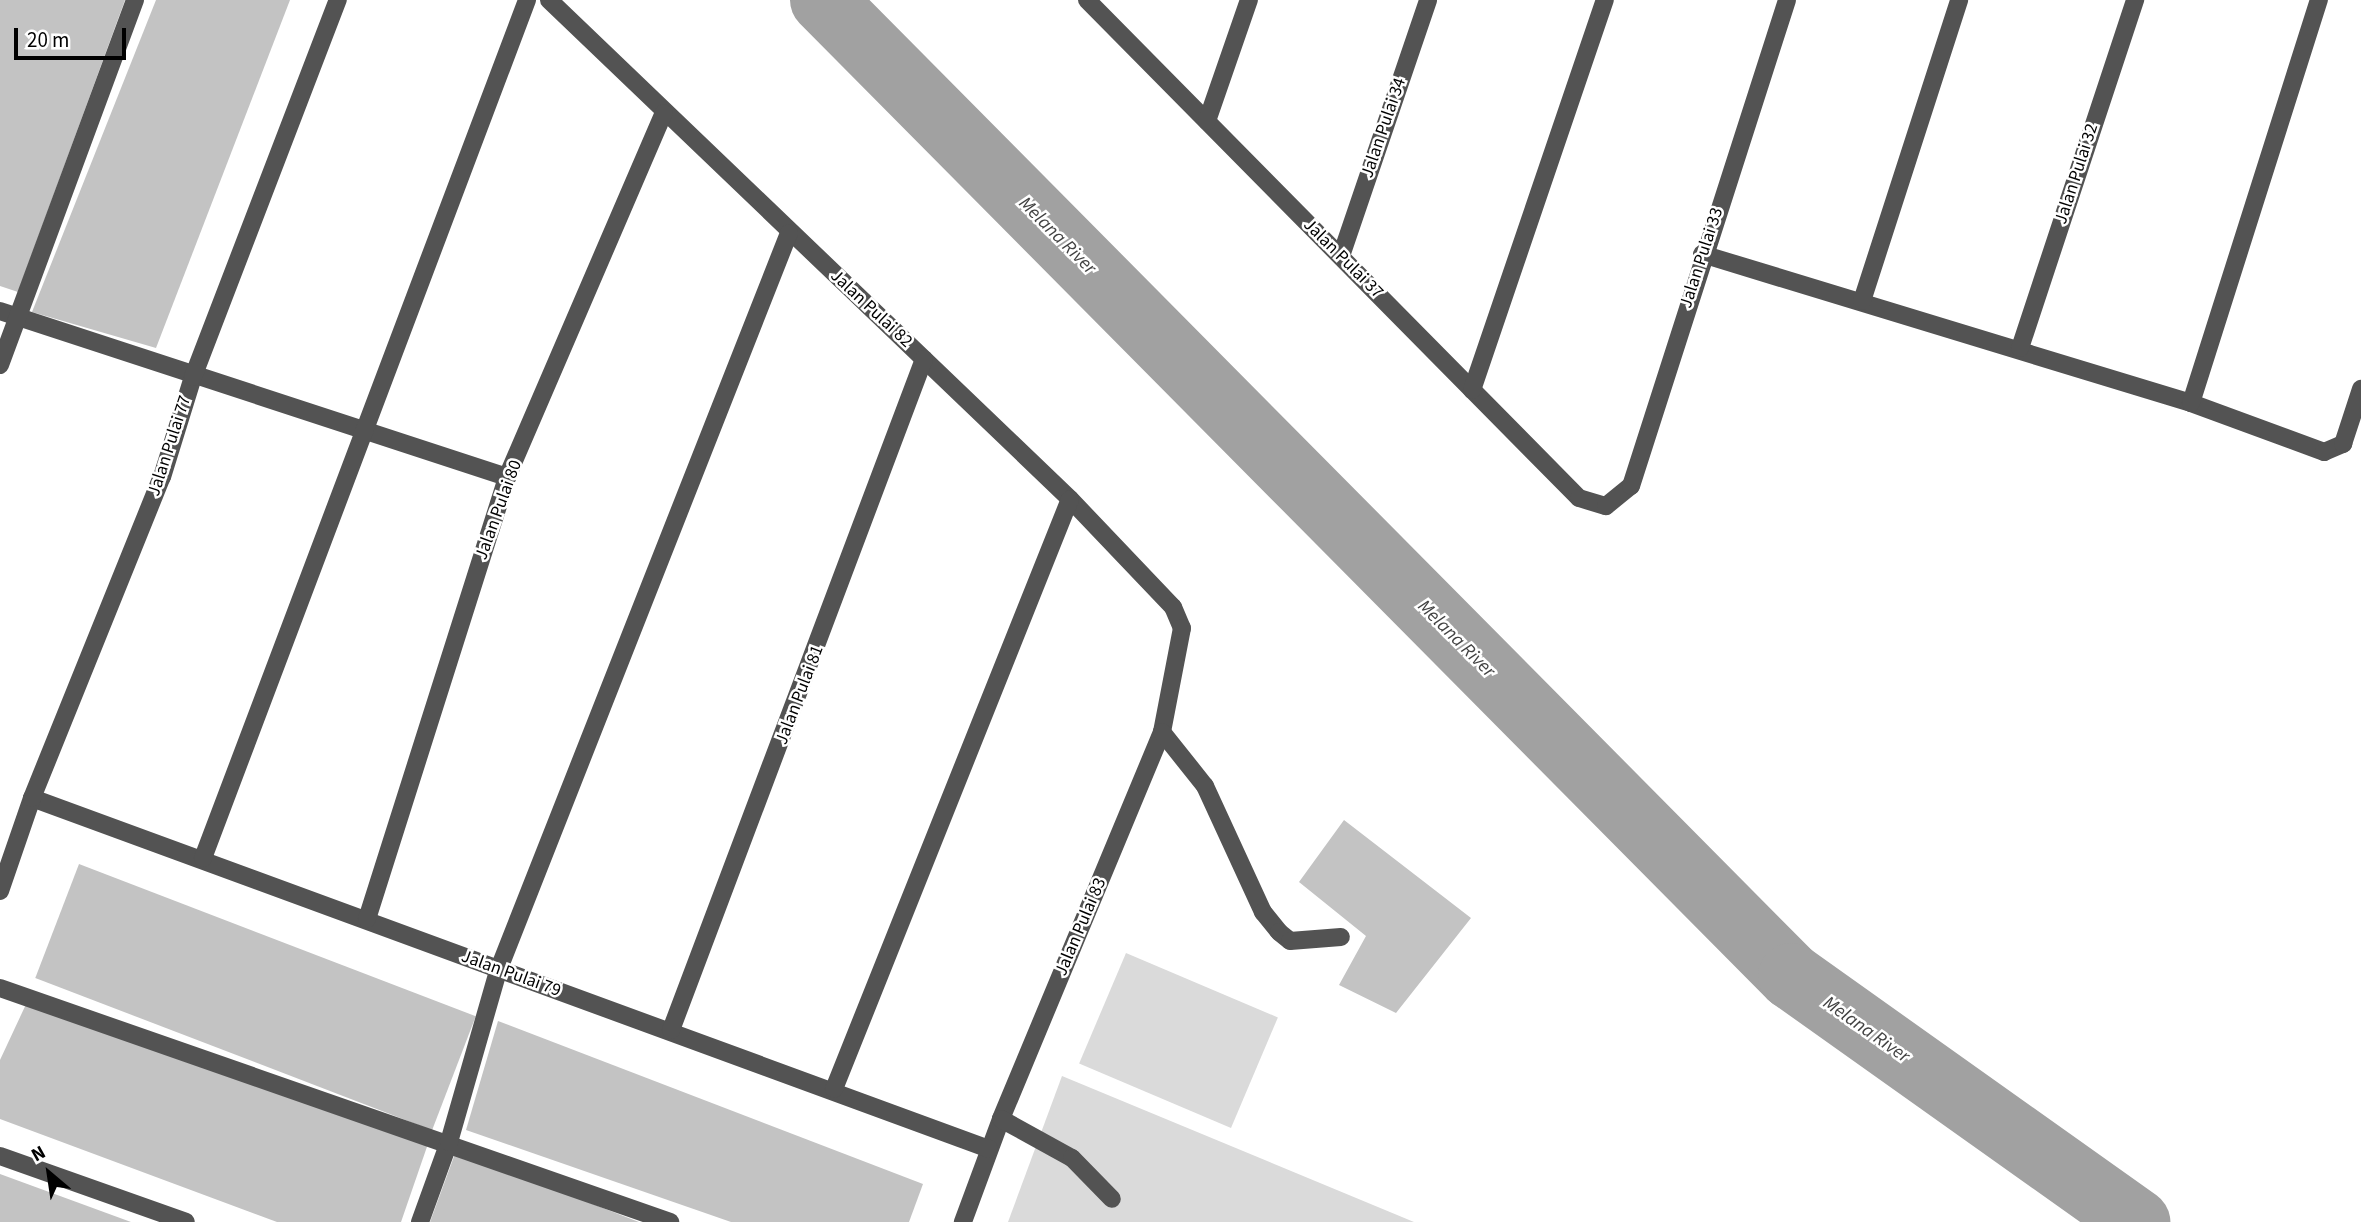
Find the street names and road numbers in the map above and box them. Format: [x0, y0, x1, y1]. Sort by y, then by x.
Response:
street label: Jalan Pulai 34 [1357, 75, 1411, 181]
street label: Jalan Pulai 32 [2051, 121, 2103, 227]
street label: Jalan Pulai 33 [1676, 205, 1728, 311]
street label: Jalan Pulai 37 [1298, 214, 1388, 304]
street label: Jalan Pulai 82 [825, 266, 917, 352]
street label: Jalan Pulai 77 [144, 393, 196, 499]
street label: Jalan Pulai 80 [471, 457, 527, 563]
street label: Jalan Pulai 81 [771, 642, 829, 748]
street label: Jalan Pulai 83 [1051, 875, 1111, 979]
street label: Jalan Pulai 79 [458, 946, 564, 1002]

